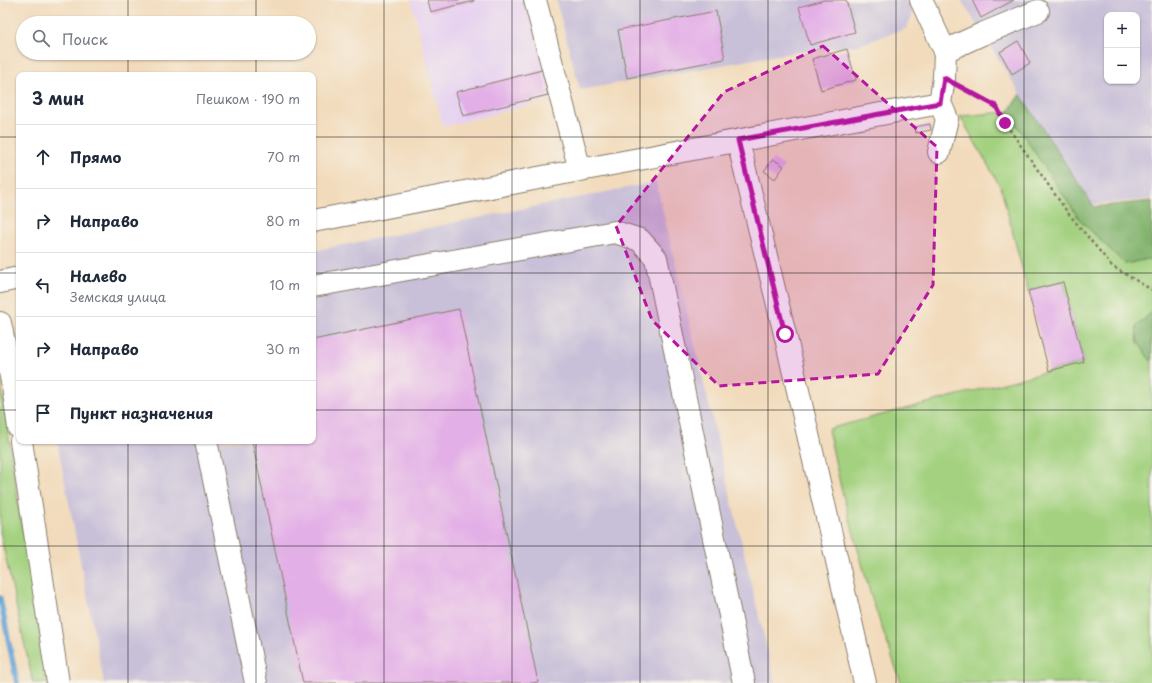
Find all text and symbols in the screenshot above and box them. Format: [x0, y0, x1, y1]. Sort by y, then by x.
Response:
map controls [1104, 12, 1140, 84]
button: + [1104, 12, 1140, 48]
search box [16, 16, 316, 60]
icon: search [30, 27, 52, 49]
text: Поиск [62, 27, 108, 50]
button: − [1104, 48, 1140, 84]
text: 3 мин [32, 85, 84, 111]
text: Пешком · 190 m [196, 89, 300, 108]
route end [996, 114, 1014, 132]
text: Прямо [70, 145, 121, 168]
icon: ahead [32, 146, 54, 168]
text: 70 m [267, 147, 300, 166]
text: Направо [70, 209, 139, 232]
icon: right [32, 210, 54, 232]
text: 80 m [266, 211, 300, 230]
text: Налево [70, 264, 127, 287]
icon: left [32, 274, 54, 296]
text: 10 m [270, 275, 300, 294]
text: Земская улица [70, 287, 166, 306]
route start [776, 325, 794, 343]
text: Направо [70, 337, 139, 360]
icon: right [32, 338, 54, 360]
text: 30 m [266, 339, 300, 358]
text: Пункт назначения [70, 401, 213, 424]
icon: arrive [32, 402, 54, 424]

